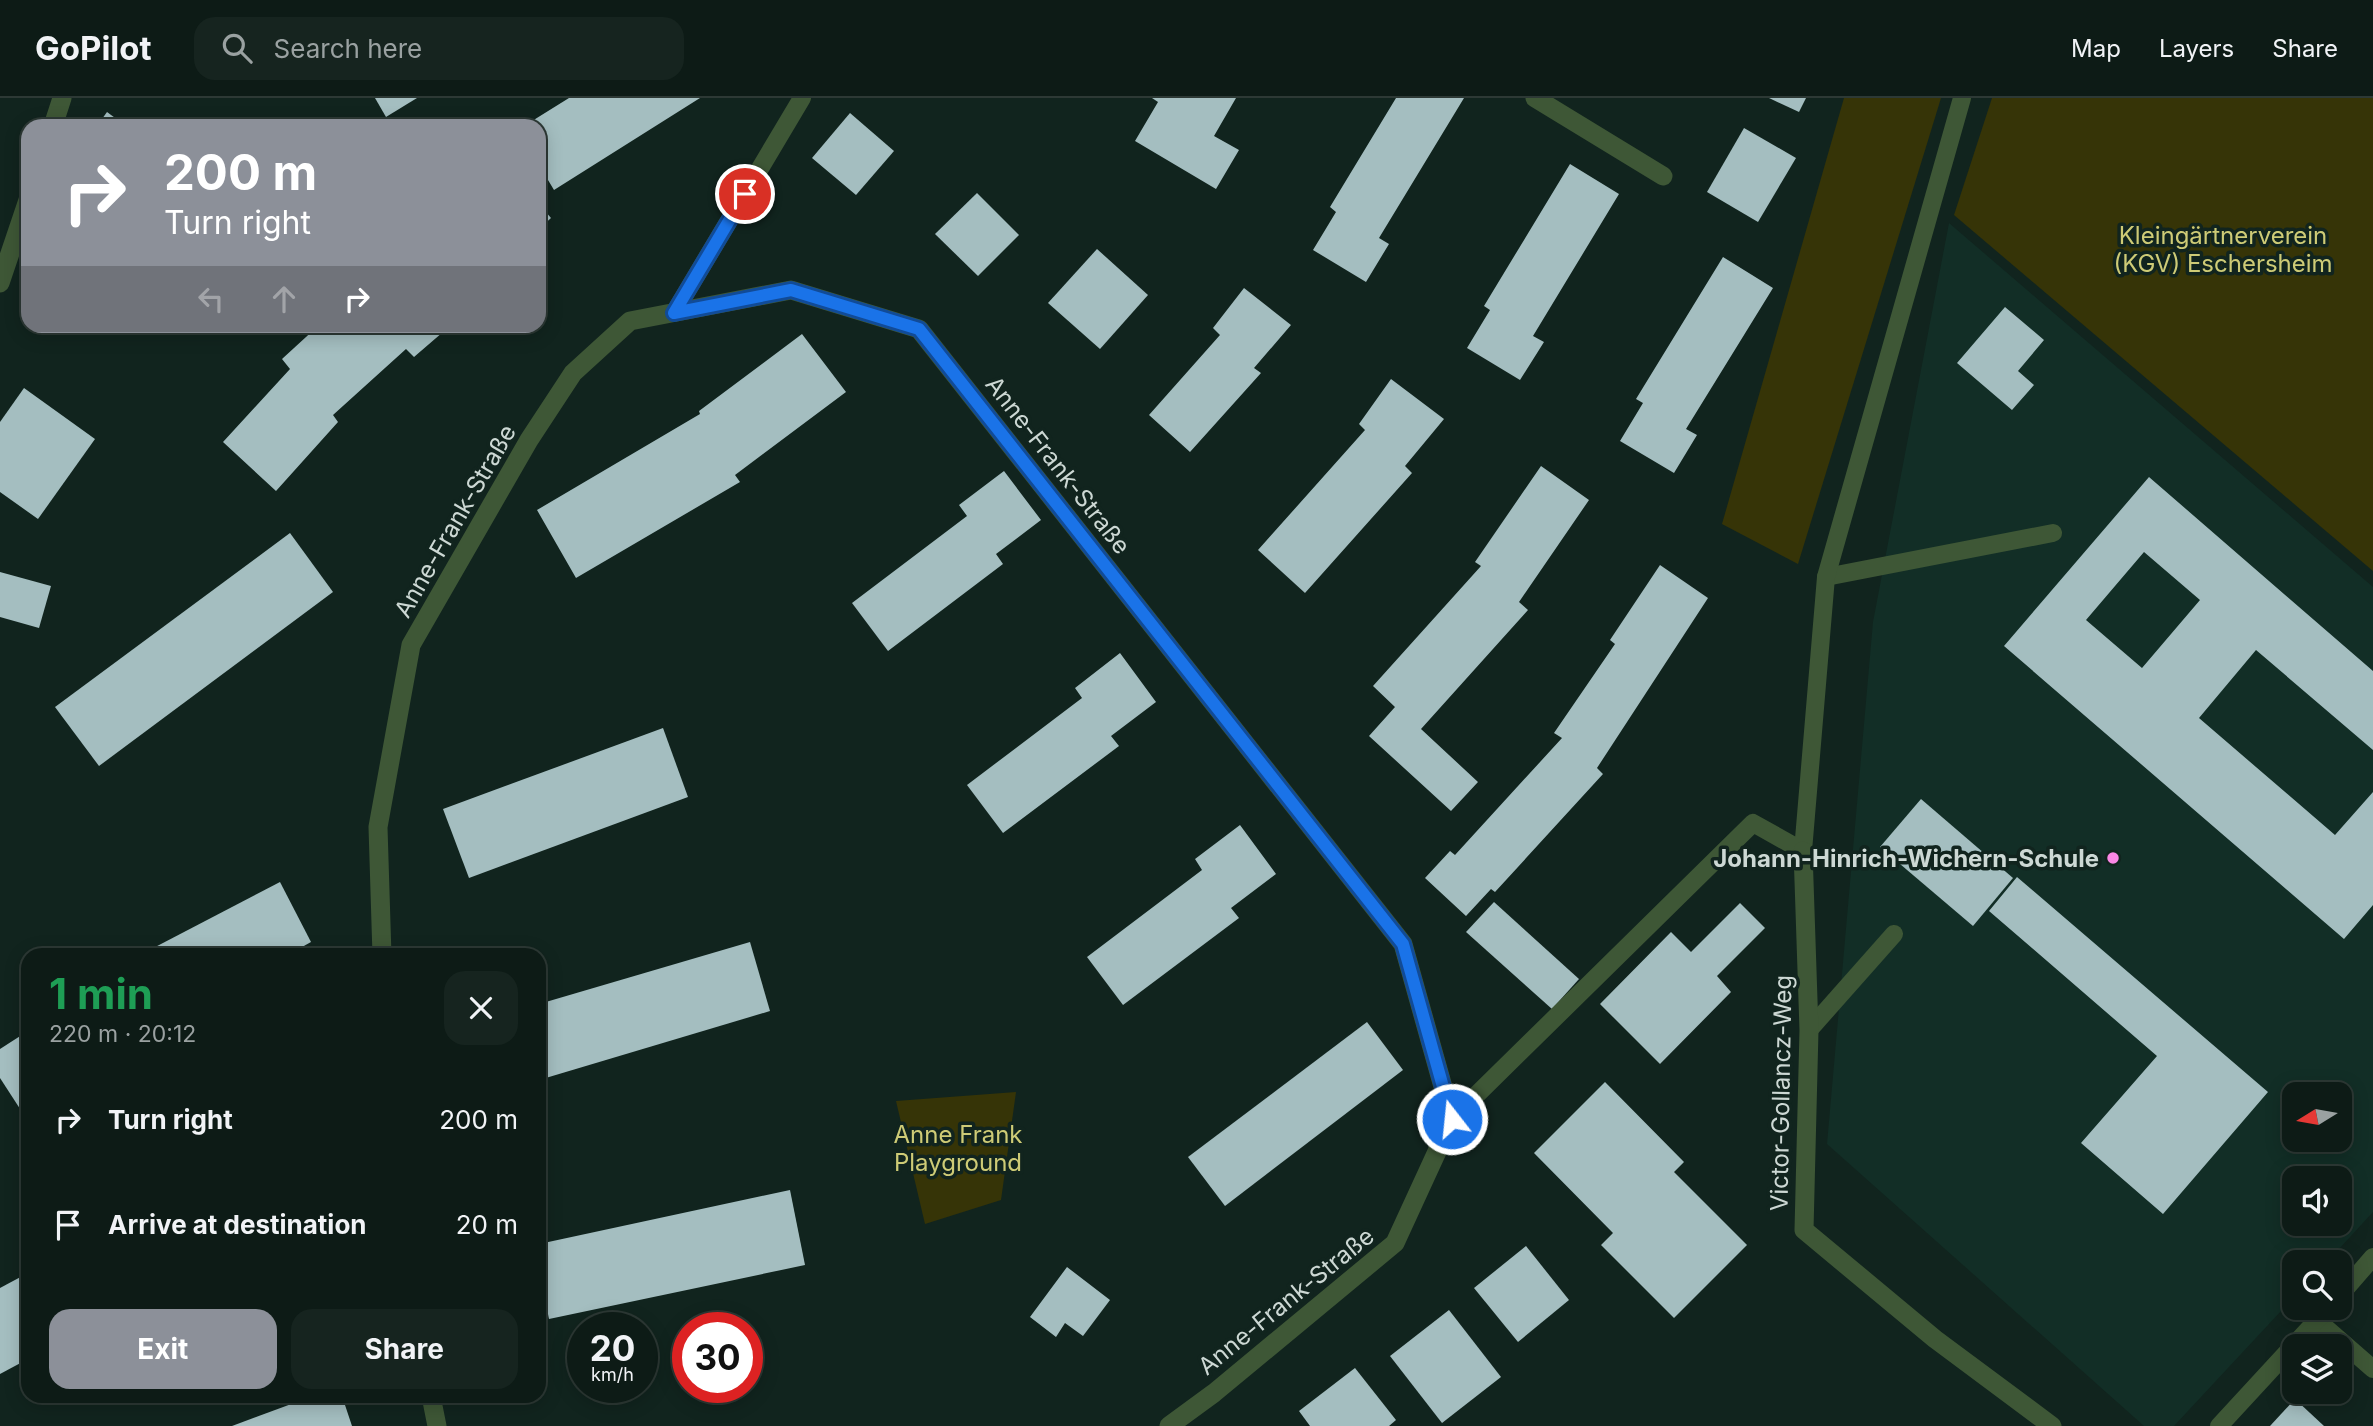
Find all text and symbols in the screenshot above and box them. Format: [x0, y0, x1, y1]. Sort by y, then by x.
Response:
search box [194, 17, 684, 80]
text: GoPilot [35, 28, 152, 68]
icon: search [218, 29, 256, 67]
text: Search here [274, 33, 422, 64]
text: Map [2071, 34, 2121, 63]
text: Layers [2159, 34, 2234, 63]
text: Share [2272, 34, 2338, 63]
text: 200 m [164, 143, 317, 202]
icon: right [49, 147, 140, 238]
pin [715, 164, 775, 224]
icon: arrive [726, 175, 764, 213]
text: Turn right [164, 203, 311, 242]
park label: Kleingärtnerverein (KGV) Eschersheim [2113, 221, 2333, 278]
icon: left [192, 280, 230, 318]
icon: ahead [265, 280, 303, 318]
icon: right [338, 280, 376, 318]
street label: Anne-Frank-Straße [980, 370, 1136, 560]
street label: Anne-Frank-Straße [388, 419, 522, 623]
place label: Johann-Hinrich-Wichern-Schule [1713, 844, 2099, 873]
marker: Johann-Hinrich-Wichern-Schule [2105, 850, 2121, 866]
text: 1 min [49, 968, 153, 1019]
button: close [444, 971, 518, 1045]
street label: Victor-Gollancz-Weg [1764, 975, 1798, 1211]
text: 220 m · 20:12 [49, 1020, 196, 1048]
position arrow [1415, 1082, 1489, 1156]
north arrow [2282, 1082, 2352, 1152]
map controls [2282, 1082, 2352, 1404]
icon: right [49, 1101, 87, 1139]
text: Turn right [108, 1104, 233, 1135]
text: 200 m [439, 1104, 518, 1135]
park label: Anne Frank Playground [894, 1120, 1023, 1177]
button: sound [2282, 1166, 2352, 1236]
icon: arrive [49, 1206, 87, 1244]
text: Arrive at destination [108, 1209, 367, 1240]
text: 20 m [456, 1209, 518, 1240]
street label: Anne-Frank-Straße [1192, 1221, 1380, 1381]
button: search [2282, 1250, 2352, 1320]
button: Exit [49, 1309, 277, 1389]
button: Share [291, 1309, 518, 1389]
speed limit sign: 30 [672, 1312, 763, 1403]
text: 20 [590, 1327, 635, 1369]
button: layers [2282, 1334, 2352, 1404]
text: km/h [591, 1364, 634, 1385]

